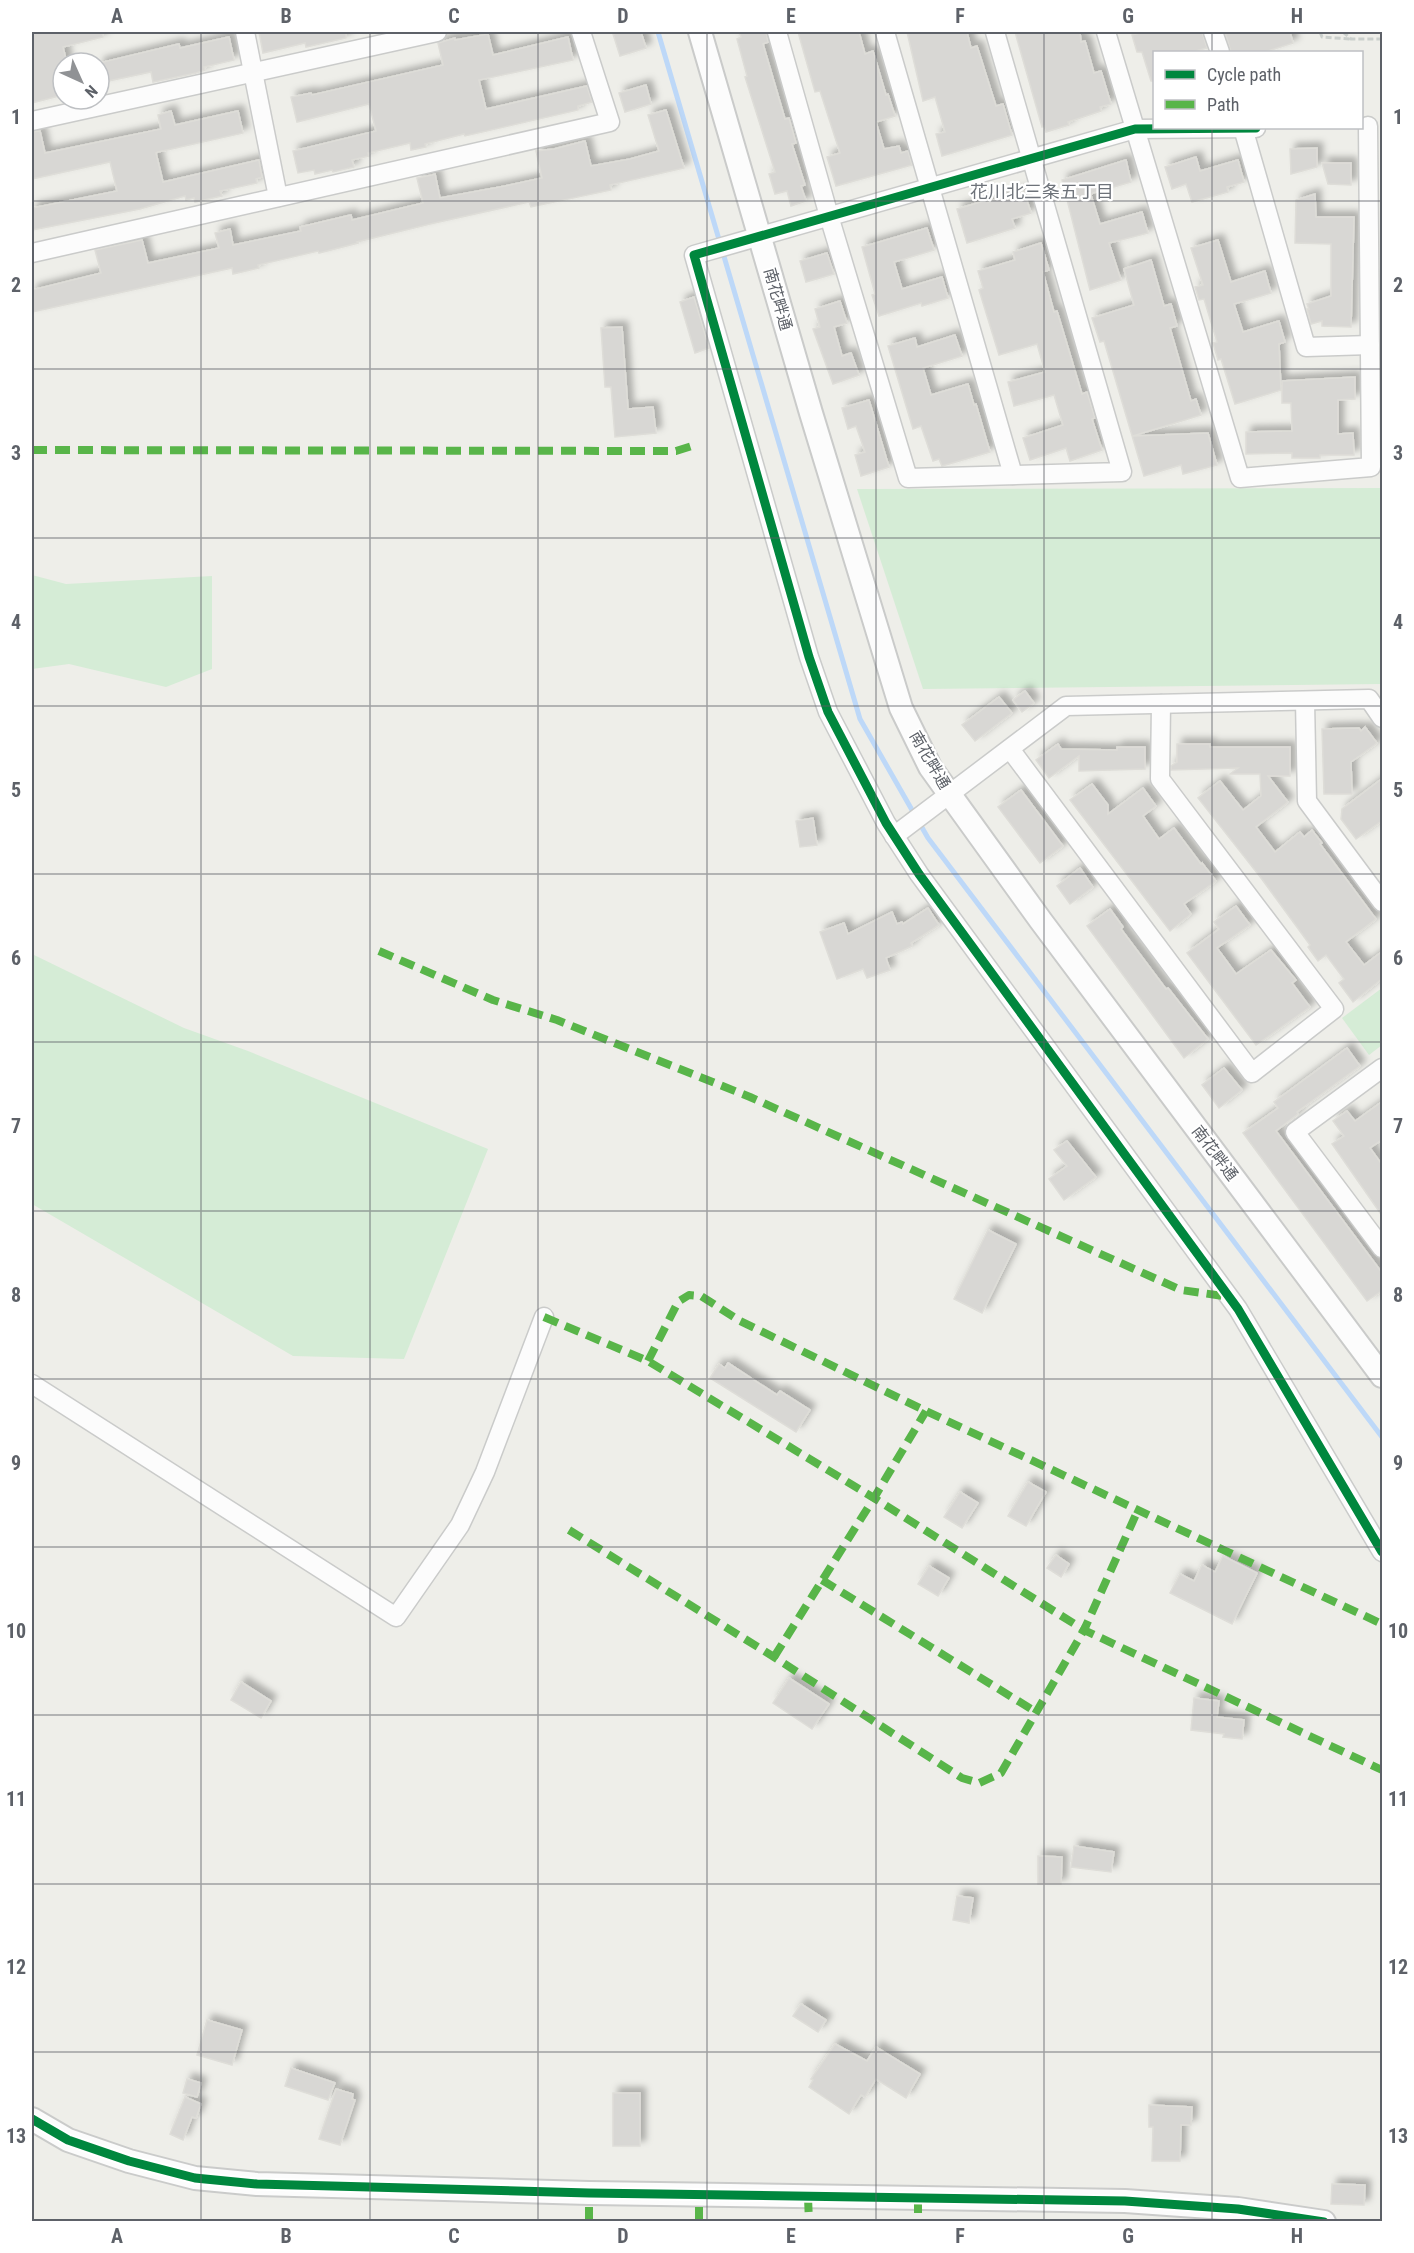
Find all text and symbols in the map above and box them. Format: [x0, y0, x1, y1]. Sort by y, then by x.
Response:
text: A [111, 4, 123, 28]
text: B [280, 4, 292, 28]
text: C [448, 4, 460, 28]
text: D [617, 4, 629, 28]
text: E [786, 4, 796, 28]
text: F [955, 4, 965, 28]
text: G [1122, 4, 1134, 28]
text: H [1291, 4, 1303, 28]
north arrow [51, 51, 111, 111]
legend [1153, 51, 1363, 129]
text: Cycle path [1207, 64, 1281, 85]
text: N [81, 81, 101, 101]
text: Path [1207, 94, 1240, 115]
text: 1 [11, 105, 21, 129]
text: 1 [1393, 105, 1403, 129]
district label: 花川北三条五丁目 [970, 181, 1114, 202]
street label: 南花畔通 [760, 266, 796, 332]
text: 2 [11, 273, 21, 297]
text: 2 [1393, 273, 1403, 297]
text: 3 [11, 441, 21, 465]
text: 3 [1393, 441, 1403, 465]
text: 4 [11, 610, 21, 634]
text: 4 [1393, 610, 1403, 634]
street label: 南花畔通 [906, 728, 954, 792]
text: 5 [11, 778, 21, 802]
text: 5 [1393, 778, 1403, 802]
text: 6 [11, 946, 21, 970]
text: 6 [1393, 946, 1403, 970]
text: 7 [11, 1114, 21, 1138]
text: 7 [1393, 1114, 1403, 1138]
street label: 南花畔通 [1188, 1122, 1242, 1184]
text: 8 [11, 1283, 21, 1307]
text: 8 [1393, 1283, 1403, 1307]
text: 9 [11, 1451, 21, 1475]
text: 9 [1393, 1451, 1403, 1475]
text: 10 [6, 1619, 26, 1643]
text: 10 [1388, 1619, 1408, 1643]
text: 11 [6, 1787, 26, 1811]
text: 11 [1388, 1787, 1408, 1811]
text: 12 [6, 1955, 26, 1979]
text: 12 [1388, 1955, 1408, 1979]
text: 13 [6, 2124, 26, 2148]
text: 13 [1388, 2124, 1408, 2148]
text: A [111, 2224, 123, 2248]
text: B [280, 2224, 292, 2248]
text: C [448, 2224, 460, 2248]
text: D [617, 2224, 629, 2248]
text: E [786, 2224, 796, 2248]
text: F [955, 2224, 965, 2248]
text: G [1122, 2224, 1134, 2248]
text: H [1291, 2224, 1303, 2248]

